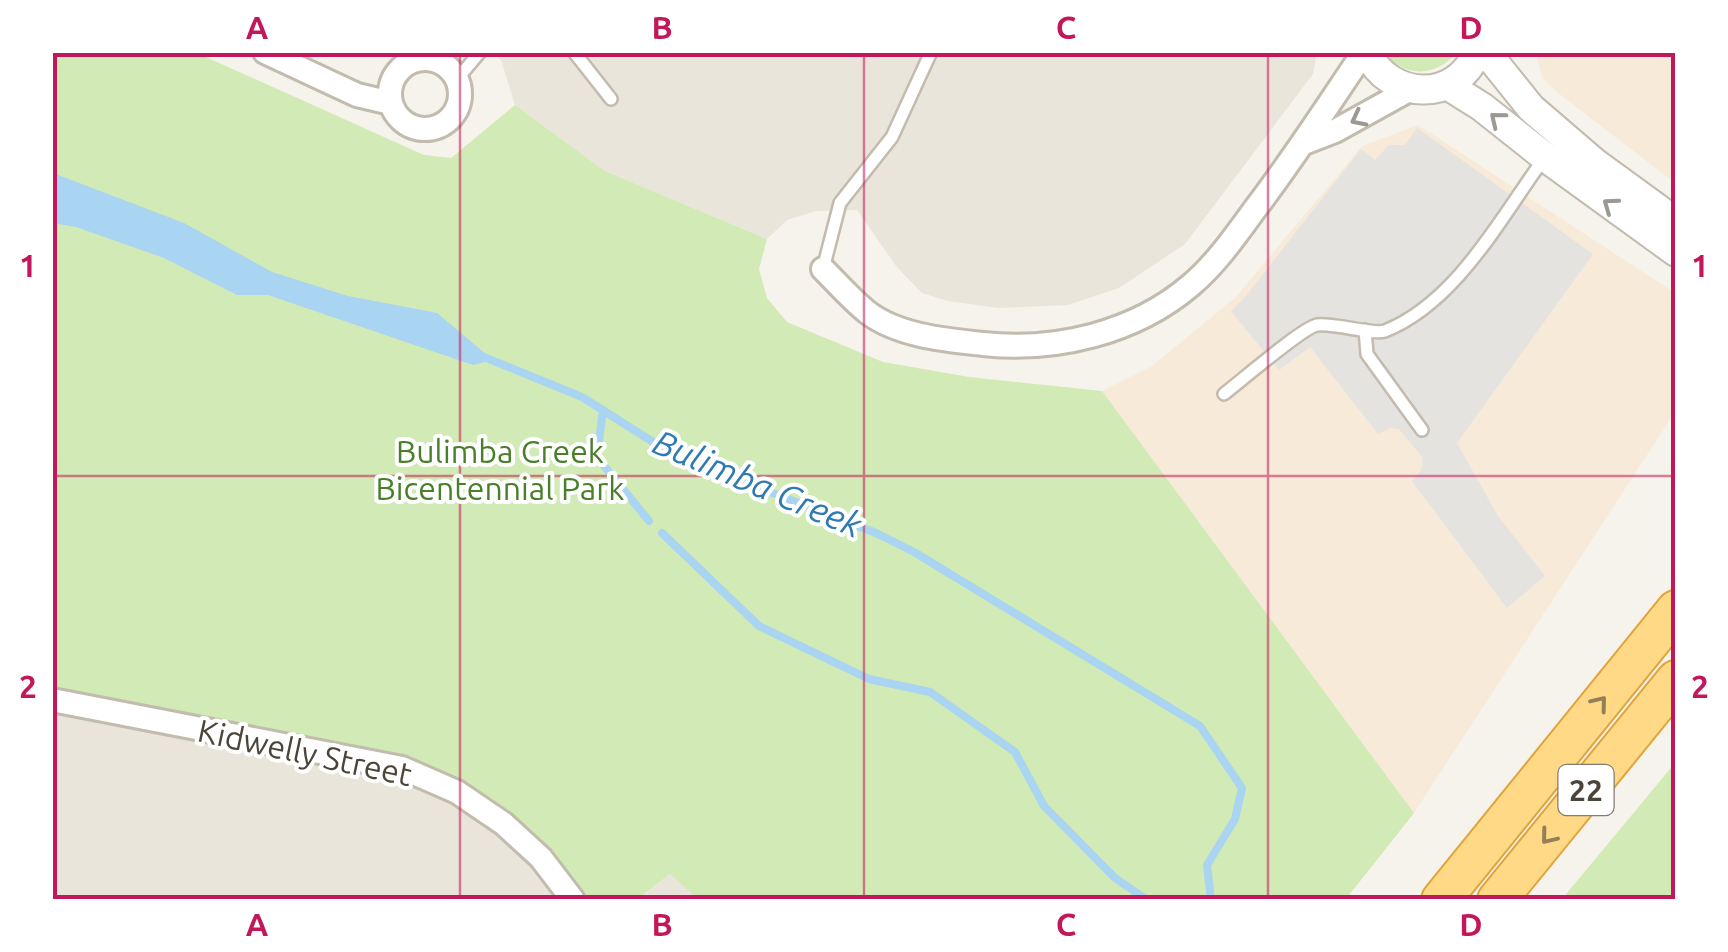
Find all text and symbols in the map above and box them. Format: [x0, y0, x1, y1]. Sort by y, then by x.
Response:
text: A [246, 9, 269, 45]
text: B [651, 9, 673, 45]
text: C [1056, 9, 1076, 45]
text: D [1459, 9, 1483, 45]
one-way arrow [1350, 107, 1368, 126]
one-way arrow [1491, 113, 1509, 131]
one-way arrow [1603, 199, 1621, 216]
text: 1 [19, 247, 37, 283]
text: 1 [1691, 247, 1709, 283]
water label: Bulimba Creek [648, 421, 868, 545]
park label: Bulimba Creek Bicentennial Park [375, 433, 625, 506]
text: 2 [19, 668, 37, 704]
text: 2 [1691, 668, 1709, 704]
one-way arrow [1588, 696, 1606, 714]
street label: Kidwelly Street [195, 712, 416, 792]
road number: 22 [1558, 765, 1614, 815]
one-way arrow [1542, 826, 1560, 844]
text: A [246, 906, 269, 942]
text: B [651, 906, 673, 942]
text: C [1056, 906, 1076, 942]
text: D [1459, 906, 1483, 942]

